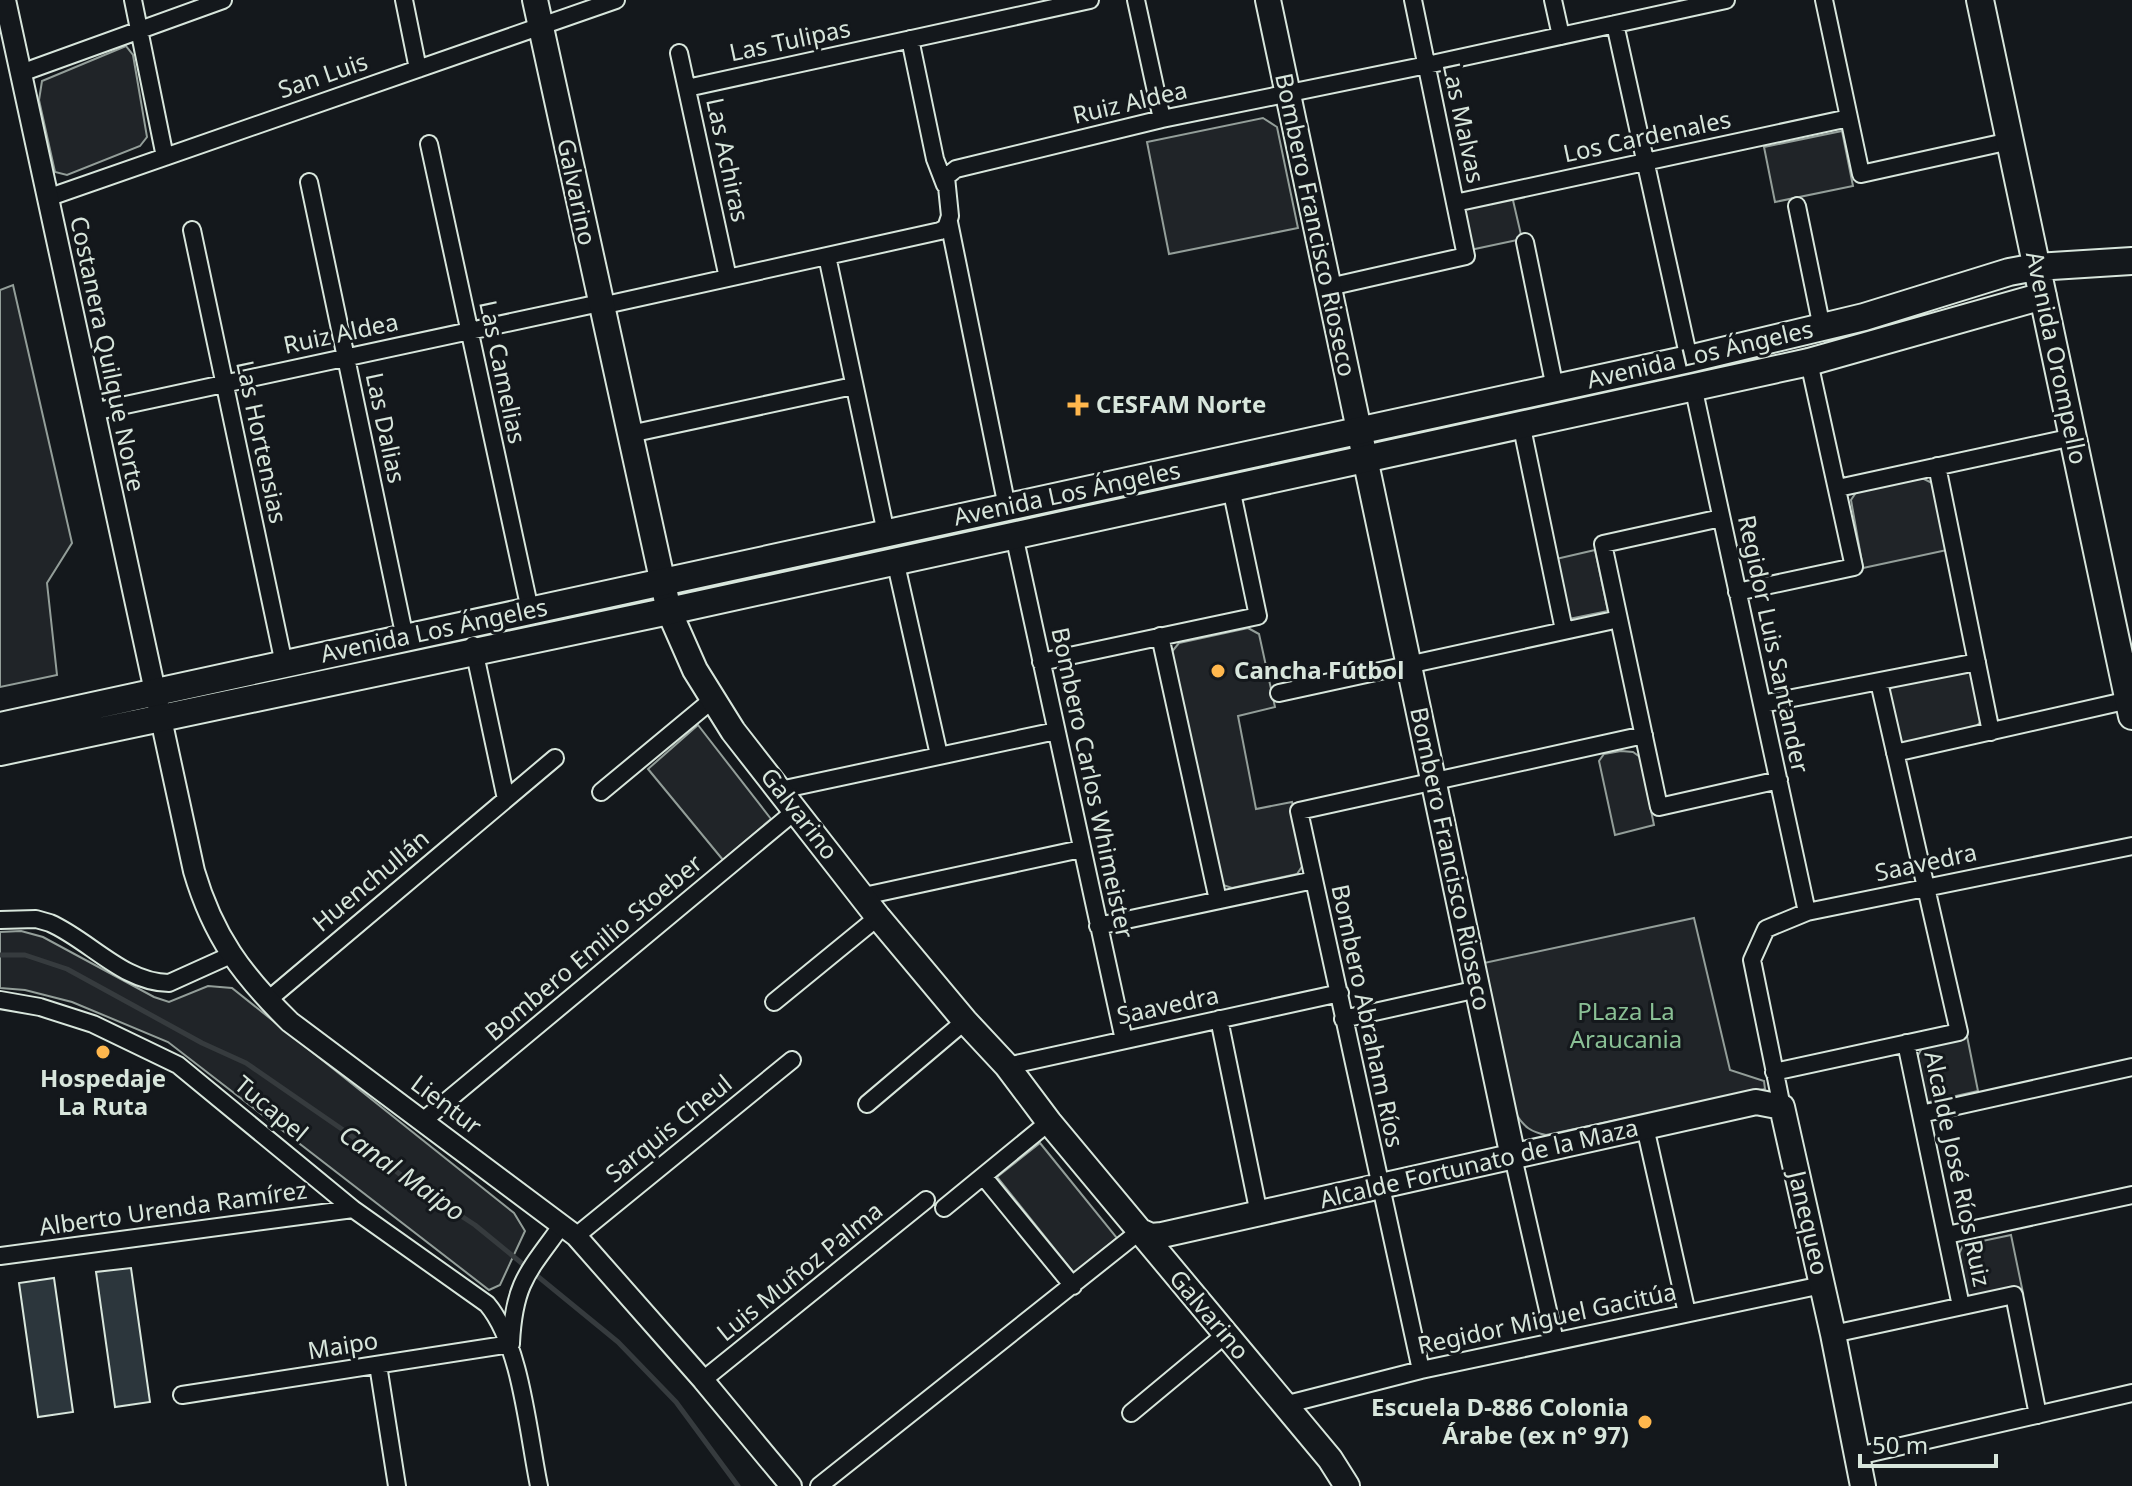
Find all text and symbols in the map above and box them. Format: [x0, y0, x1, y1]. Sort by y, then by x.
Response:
street label: Las Tulipas [726, 11, 853, 68]
street label: San Luis [273, 44, 372, 105]
street label: Las Malvas [1436, 59, 1493, 186]
street label: Bombero Francisco Rioseco [1268, 70, 1365, 379]
street label: Ruiz Aldea [1069, 72, 1190, 131]
street label: Las Achiras [699, 95, 758, 225]
street label: Los Cardenales [1560, 102, 1734, 169]
street label: Galvarino [550, 135, 605, 248]
street label: Costanera Quilque Norte [63, 213, 154, 495]
street label: Avenida Orompello [2019, 248, 2096, 467]
street label: Las Camelias [472, 297, 535, 446]
street label: Ruiz Aldea [280, 304, 401, 361]
street label: Avenida Los Ángeles [1583, 311, 1816, 396]
street label: Las Hortensias [229, 357, 296, 526]
street label: Las Dalias [359, 369, 414, 486]
place label: CESFAM Norte [1096, 387, 1266, 420]
marker: CESFAM Norte [1067, 394, 1089, 416]
street label: Avenida Los Ángeles [950, 452, 1183, 533]
street label: Regidor Luis Santander [1731, 512, 1818, 776]
street label: Avenida Los Ángeles [317, 589, 550, 670]
street label: Bombero Carlos Whimeister [1044, 624, 1143, 941]
place label: Cancha Fútbol [1234, 653, 1405, 686]
marker: Cancha Fútbol [1209, 662, 1227, 680]
street label: Bombero Francisco Rioseco [1403, 704, 1500, 1013]
street label: Galvarino [754, 760, 847, 866]
street label: Huenchullán [305, 821, 435, 938]
street label: Saavedra [1872, 835, 1980, 888]
street label: Bombero Emilio Stoeber [477, 846, 709, 1048]
street label: Bombero Abraham Ríos [1324, 881, 1412, 1150]
street label: Saavedra [1114, 978, 1222, 1031]
park label: PLaza La Araucania [1570, 994, 1682, 1055]
marker: Hospedaje La Ruta [94, 1043, 112, 1061]
street label: Alcalde José Ríos Ruiz [1917, 1048, 2000, 1290]
place label: Hospedaje La Ruta [40, 1061, 166, 1122]
street label: Lientur [405, 1066, 489, 1141]
street label: Tucapel [228, 1067, 316, 1148]
street label: Sarquis Cheul [598, 1067, 738, 1189]
street label: Alcalde Fortunato de la Maza [1316, 1110, 1641, 1215]
water label: Canal Maipo [332, 1115, 473, 1229]
street label: Janequeo [1781, 1165, 1837, 1278]
street label: Alberto Urenda Ramírez [37, 1172, 309, 1243]
street label: Luis Muñoz Palma [709, 1194, 889, 1348]
street label: Galvarino [1163, 1262, 1258, 1366]
street label: Regidor Miguel Gacitúa [1414, 1274, 1679, 1361]
street label: Maipo [305, 1323, 380, 1366]
place label: Escuela D-886 Colonia Árabe (ex n° 97) [1371, 1390, 1629, 1451]
marker: Escuela D-886 Colonia Árabe (ex n° 97) [1636, 1413, 1654, 1431]
scale bar [1860, 1418, 1996, 1468]
text: 50 m [1872, 1428, 1928, 1461]

